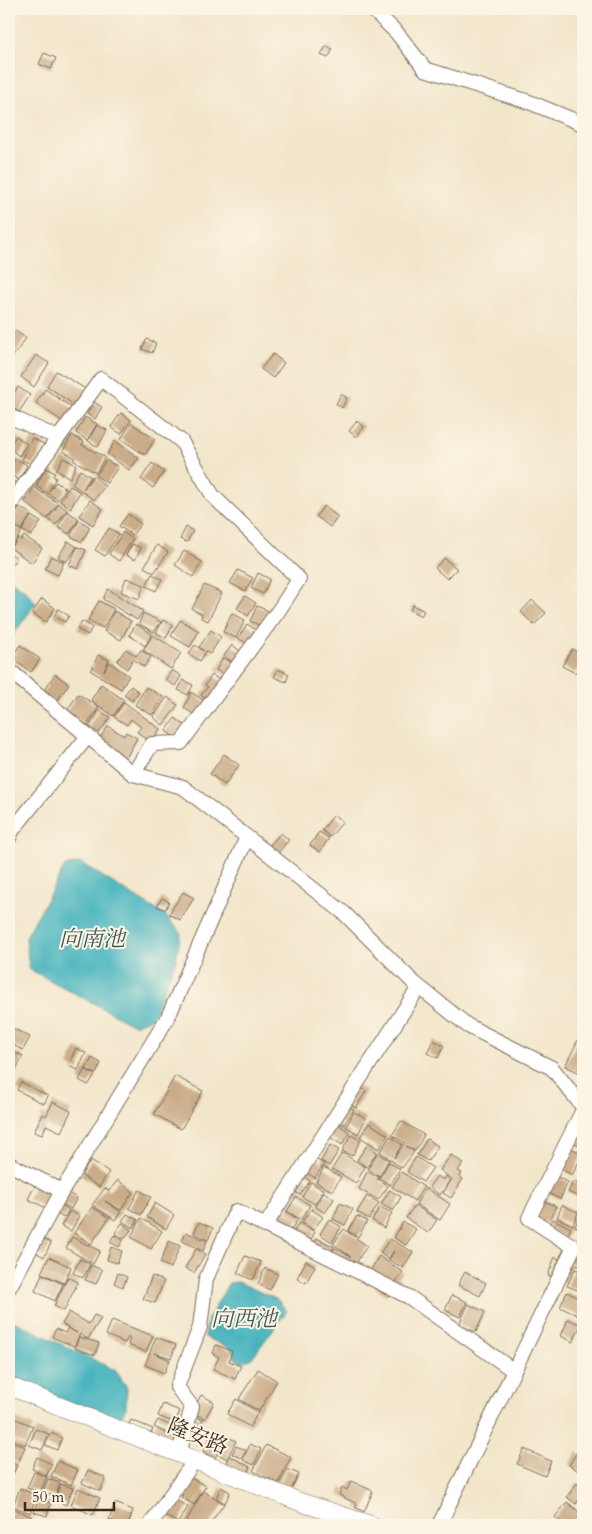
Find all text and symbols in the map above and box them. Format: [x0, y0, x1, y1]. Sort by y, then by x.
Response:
water label: 向南池 [59, 924, 128, 954]
water label: 向西池 [211, 1304, 280, 1334]
street label: 隆安路 [163, 1411, 232, 1462]
scale bar [25, 1479, 114, 1511]
text: 50 m [32, 1487, 64, 1507]

